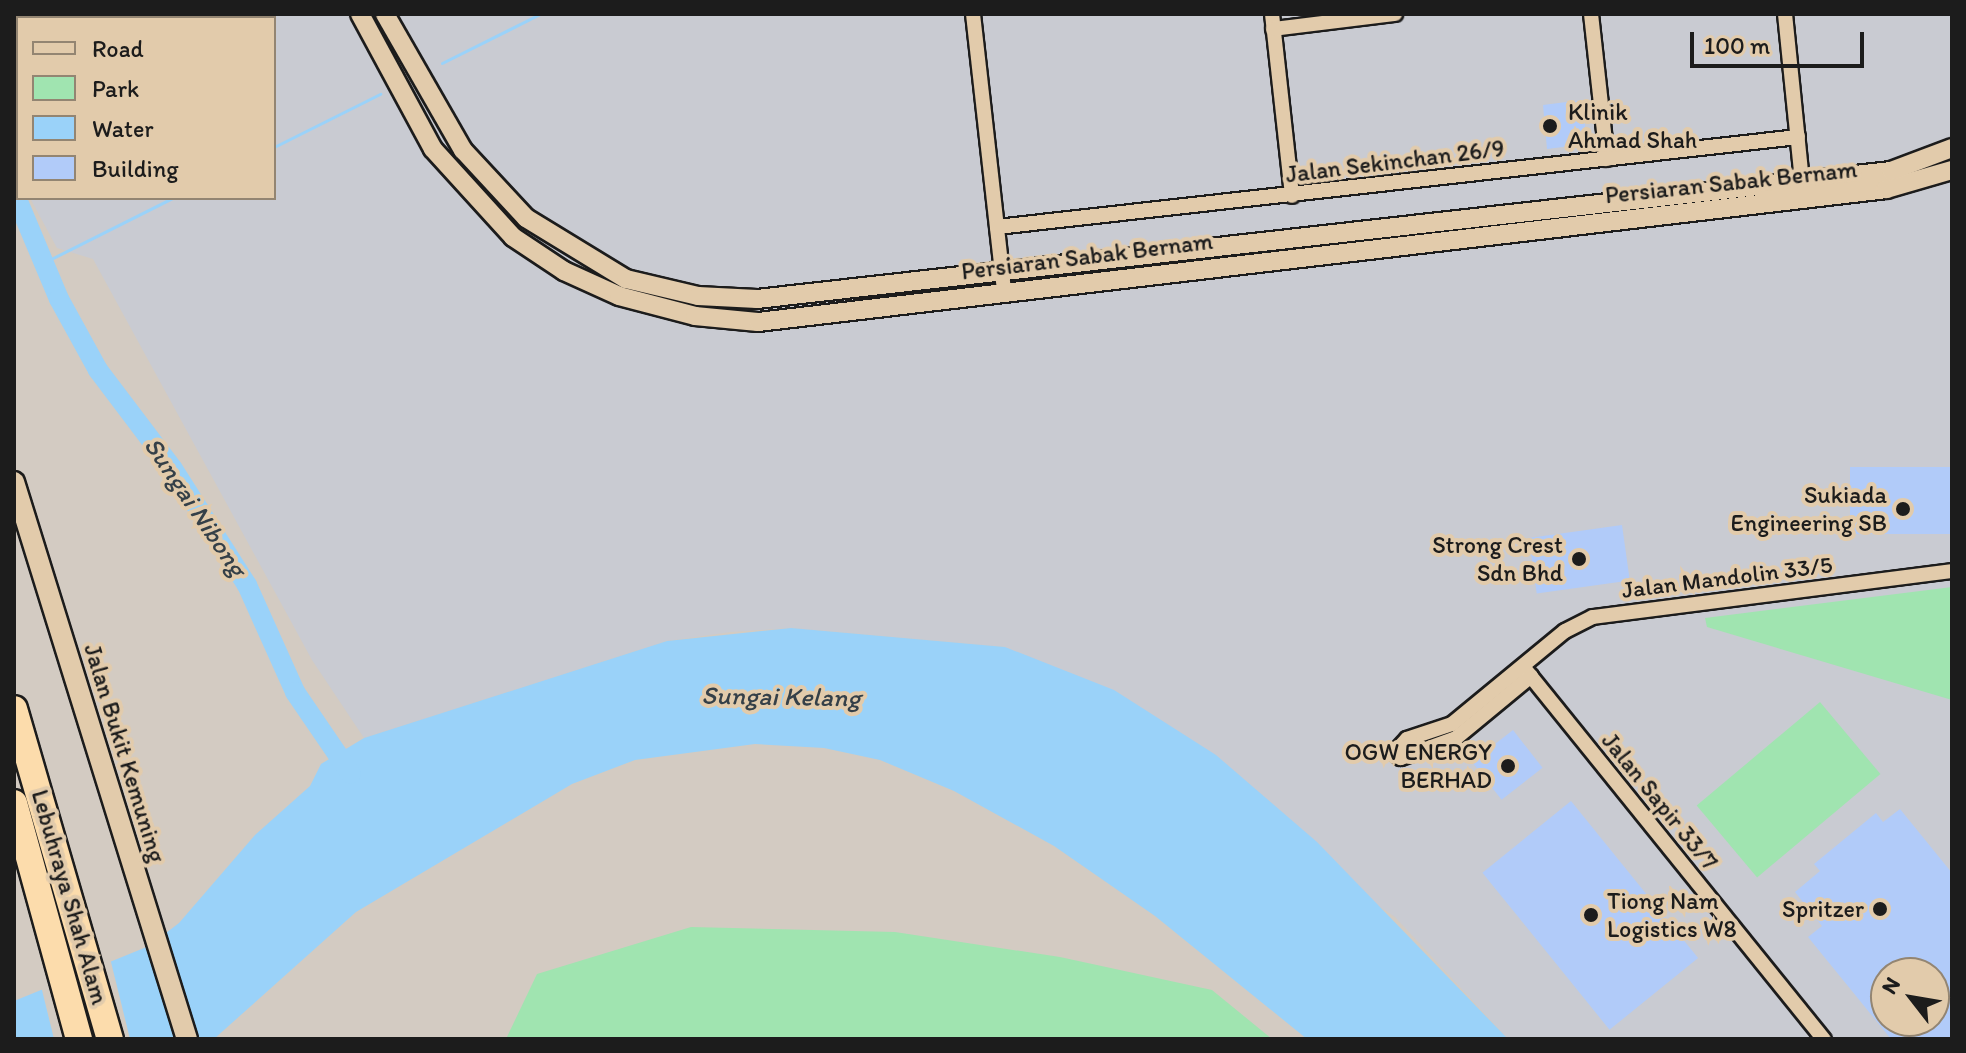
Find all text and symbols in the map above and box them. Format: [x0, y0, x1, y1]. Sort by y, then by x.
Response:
legend [16, 16, 276, 200]
scale bar [1694, 16, 1868, 66]
text: 100 m [1704, 31, 1770, 60]
text: Road [92, 34, 144, 63]
text: Park [92, 74, 139, 103]
place label: Klinik Ahmad Shah [1568, 98, 1698, 154]
text: Water [92, 114, 154, 143]
marker: Klinik Ahmad Shah [1539, 115, 1561, 137]
street label: Jalan Sekinchan 26/9 [1284, 133, 1506, 189]
text: Building [92, 154, 179, 183]
street label: Persiaran Sabak Bernam [1603, 154, 1859, 210]
street label: Persiaran Sabak Bernam [959, 226, 1215, 286]
water label: Sungai Nibong [137, 432, 253, 582]
place label: Sukiada Engineering SB [1731, 481, 1887, 537]
marker: Sukiada Engineering SB [1894, 500, 1912, 518]
place label: Strong Crest Sdn Bhd [1432, 531, 1563, 587]
marker: Strong Crest Sdn Bhd [1570, 550, 1588, 568]
street label: Jalan Mandolin 33/5 [1620, 550, 1834, 604]
street label: Jalan Bukit Kemuning [78, 640, 172, 866]
water label: Sungai Kelang [702, 680, 860, 714]
street label: Jalan Sapir 33/7 [1596, 727, 1724, 875]
place label: OGW ENERGY BERHAD [1344, 738, 1492, 794]
marker: OGW ENERGY BERHAD [1499, 757, 1517, 775]
street label: Lebuhraya Shah Alam [25, 786, 115, 1008]
place label: Tiong Nam Logistics W8 [1607, 887, 1737, 943]
place label: Spritzer [1782, 895, 1864, 923]
marker: Spritzer [1871, 900, 1889, 918]
marker: Tiong Nam Logistics W8 [1582, 906, 1600, 924]
north arrow [1870, 957, 1950, 1037]
text: N [1875, 972, 1906, 999]

